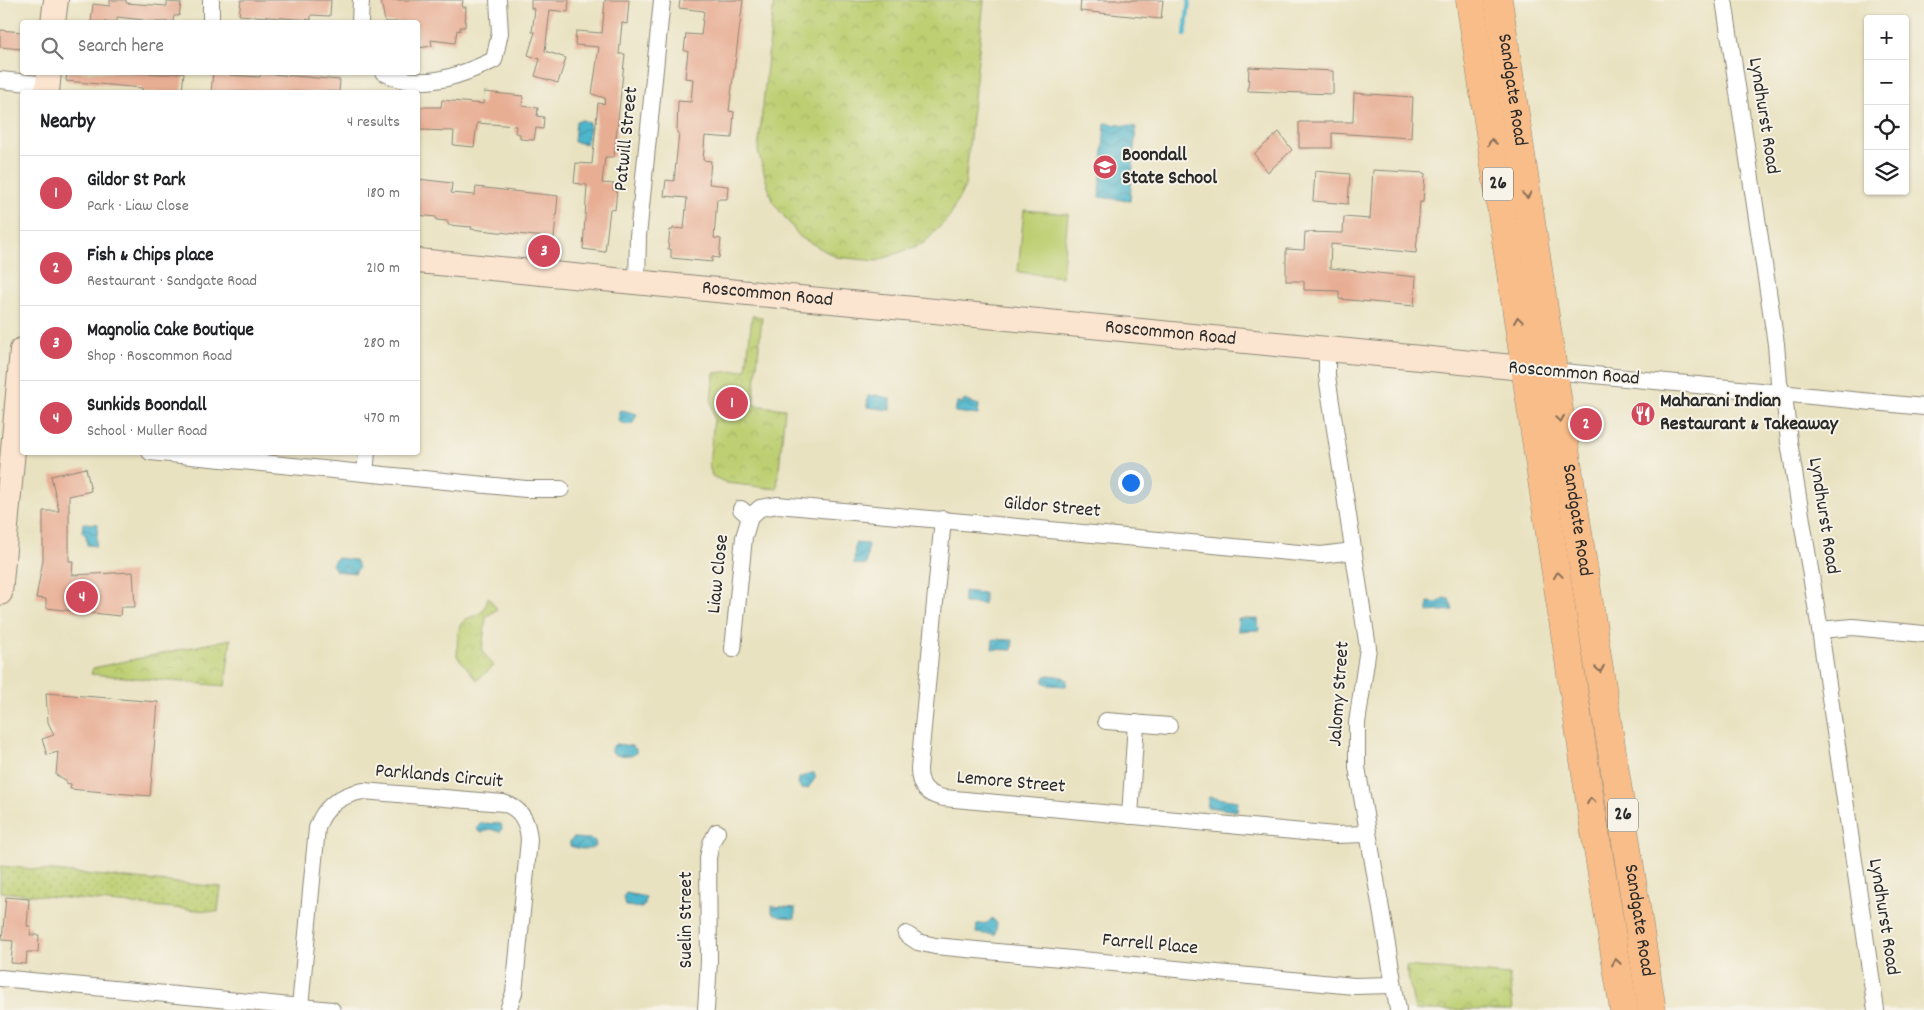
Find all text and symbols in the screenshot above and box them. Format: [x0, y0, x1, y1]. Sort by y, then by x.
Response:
map controls [1864, 15, 1909, 195]
button: + [1864, 15, 1909, 60]
search box [20, 20, 420, 75]
street label: Sandgate Road [1489, 32, 1534, 148]
icon: search [38, 34, 66, 62]
text: Search here [78, 34, 164, 61]
street label: Lyndhurst Road [1740, 56, 1786, 176]
button: − [1864, 60, 1909, 105]
street label: Patwill Street [608, 85, 646, 193]
button: locate [1864, 105, 1909, 150]
text: Nearby [40, 108, 95, 138]
text: 4 results [347, 111, 400, 134]
one-way arrow [1487, 138, 1498, 146]
place label: Boondall State School [1122, 142, 1217, 193]
button: layers [1864, 150, 1909, 195]
school or university icon: Boondall State School [1092, 154, 1118, 180]
text: Gildor St Park [87, 168, 185, 195]
road number: 26 [1483, 168, 1513, 200]
text: 1 [54, 182, 58, 205]
text: 180 m [367, 182, 400, 205]
one-way arrow [1521, 191, 1532, 199]
text: Park · Liaw Close [87, 195, 189, 218]
pin: 3 [528, 232, 560, 270]
text: Fish & Chips place [87, 243, 214, 270]
text: 2 [53, 257, 60, 280]
text: 210 m [366, 257, 400, 280]
text: Restaurant · Sandgate Road [87, 270, 257, 293]
street label: Roscommon Road [700, 275, 834, 315]
street label: Roscommon Road [1104, 314, 1237, 354]
one-way arrow [1514, 316, 1524, 325]
text: Magnolia Cake Boutique [87, 318, 254, 345]
text: 3 [52, 332, 60, 355]
text: 280 m [363, 332, 400, 355]
text: Shop · Roscommon Road [87, 345, 232, 368]
street label: Roscommon Road [1507, 354, 1641, 394]
pin: 1 [716, 384, 748, 422]
place label: Maharani Indian Restaurant & Takeaway [1660, 388, 1839, 439]
text: Sunkids Boondall [87, 393, 206, 420]
restaurant icon: Maharani Indian Restaurant & Takeaway [1630, 401, 1656, 427]
pin: 2 [1570, 405, 1602, 443]
text: 4 [53, 407, 59, 430]
text: 470 m [364, 407, 400, 430]
one-way arrow [1555, 415, 1565, 424]
text: School · Muller Road [87, 420, 207, 443]
street label: Lyndhurst Road [1800, 456, 1846, 576]
street label: Sandgate Road [1554, 462, 1599, 578]
your location [1118, 470, 1144, 496]
street label: Gildor Street [1002, 490, 1102, 526]
street label: Liaw Close [701, 533, 737, 615]
one-way arrow [1553, 570, 1563, 579]
pin: 4 [66, 578, 98, 616]
street label: Jalomy Street [1322, 640, 1358, 748]
one-way arrow [1595, 664, 1605, 673]
street label: Parklands Circuit [374, 757, 504, 797]
street label: Lemore Street [955, 764, 1067, 802]
one-way arrow [1586, 797, 1596, 806]
road number: 26 [1608, 798, 1638, 832]
street label: Lyndhurst Road [1860, 857, 1906, 977]
street label: Sandgate Road [1616, 862, 1661, 978]
street label: Suelin Street [673, 871, 701, 969]
street label: Farrell Place [1101, 927, 1199, 963]
one-way arrow [1612, 958, 1622, 966]

